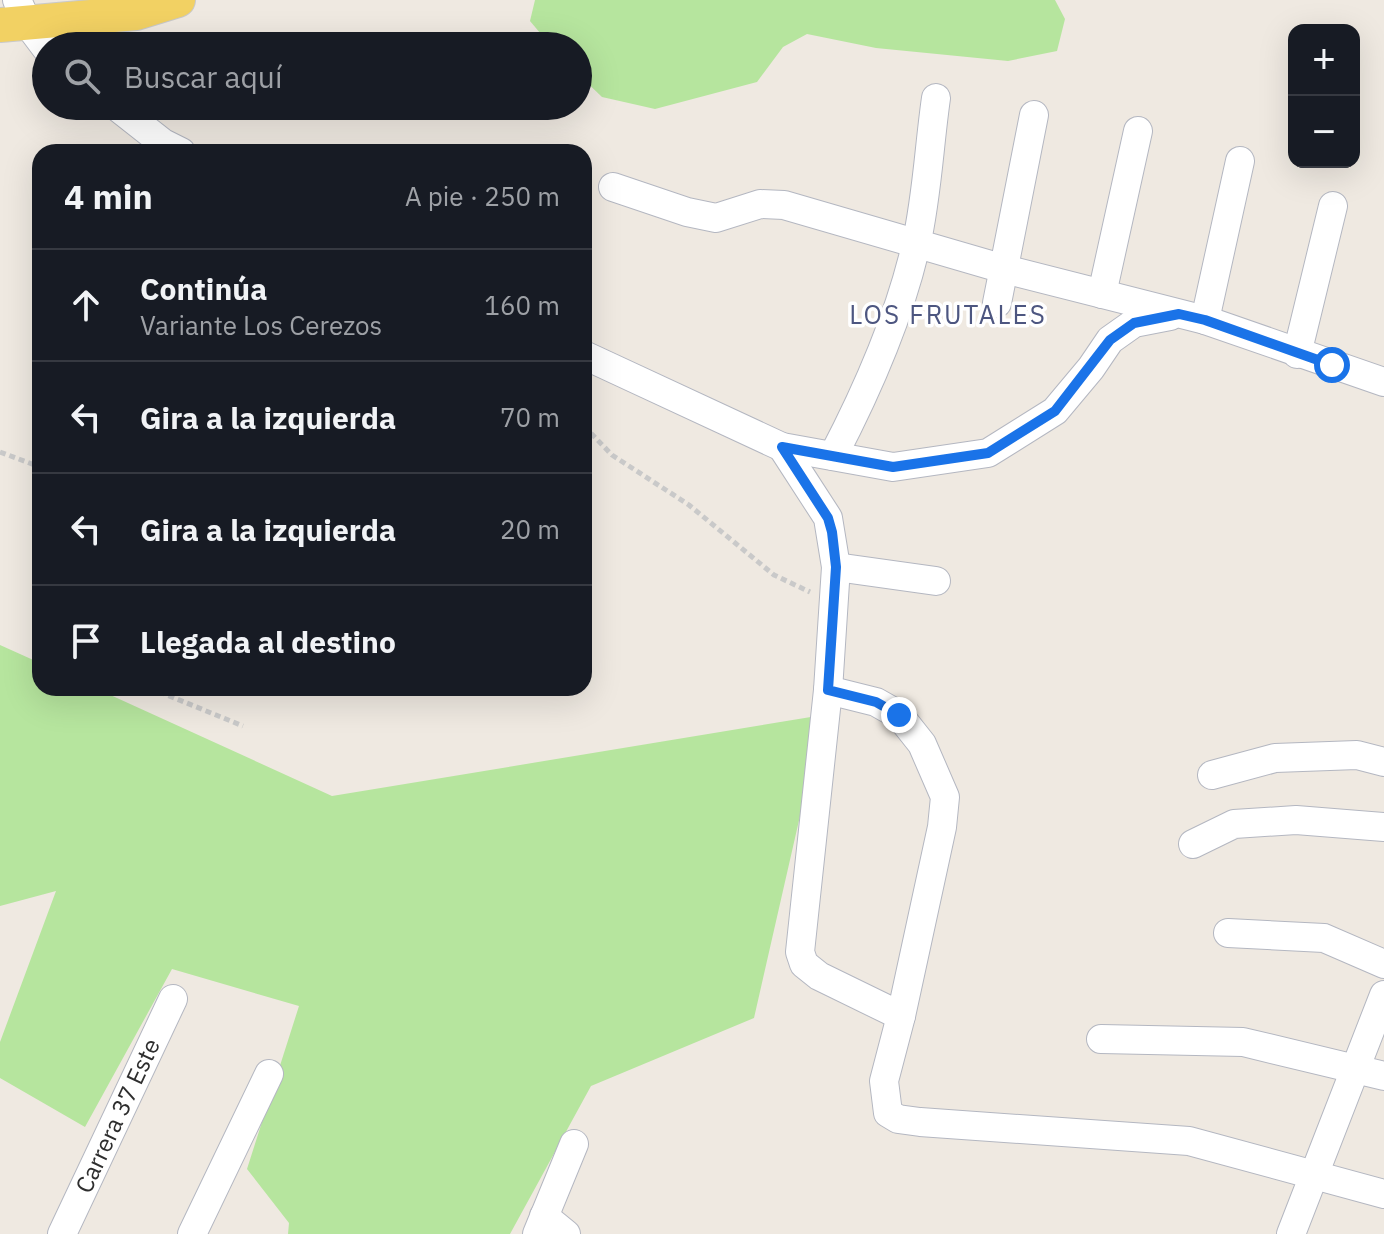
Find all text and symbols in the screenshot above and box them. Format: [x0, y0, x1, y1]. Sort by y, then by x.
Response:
map controls [1288, 24, 1360, 168]
button: + [1288, 24, 1360, 96]
search box [32, 32, 592, 120]
icon: search [60, 54, 104, 98]
text: Buscar aquí [124, 57, 282, 96]
button: − [1288, 96, 1360, 168]
text: 4 min [64, 174, 153, 218]
text: A pie · 250 m [405, 179, 560, 213]
text: Continúa [140, 269, 267, 308]
icon: ahead [64, 283, 108, 327]
text: 160 m [484, 288, 560, 322]
district label: LOS FRUTALES [849, 297, 1047, 331]
text: Variante Los Cerezos [140, 308, 382, 342]
route start [1314, 347, 1350, 383]
icon: left [64, 395, 108, 439]
text: Gira a la izquierda [140, 398, 396, 437]
text: 70 m [500, 400, 560, 434]
icon: left [64, 507, 108, 551]
text: Gira a la izquierda [140, 510, 396, 549]
text: 20 m [500, 512, 560, 546]
icon: arrive [64, 619, 108, 663]
text: Llegada al destino [140, 622, 396, 661]
route end [881, 697, 917, 733]
street label: Carrera 37 Este [67, 1033, 167, 1198]

